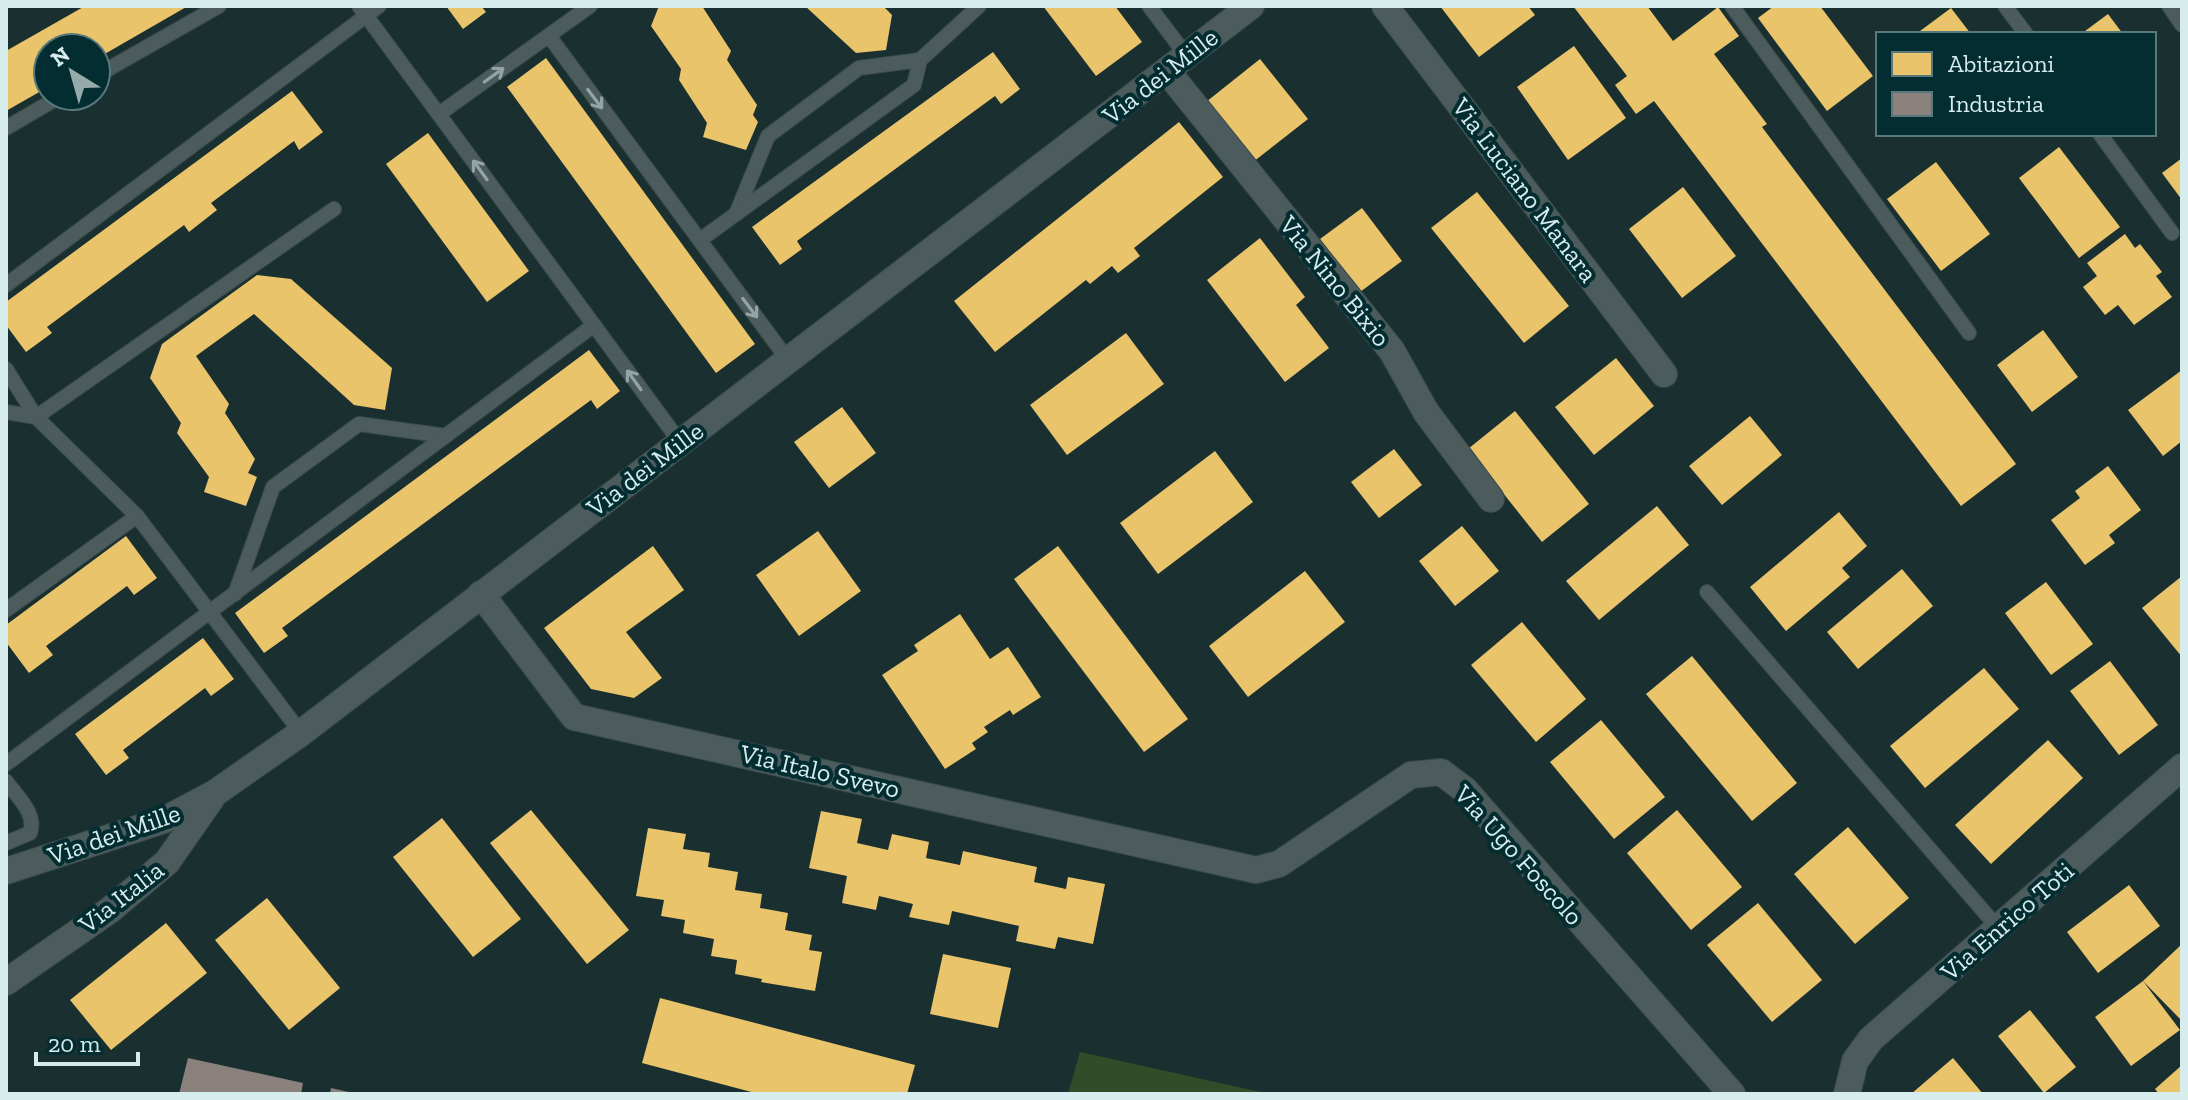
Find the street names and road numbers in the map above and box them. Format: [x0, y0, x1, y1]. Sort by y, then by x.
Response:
street label: Via dei Mille [1095, 21, 1224, 132]
street label: Via Luciano Manara [1445, 91, 1605, 289]
street label: Via Nino Bixio [1272, 208, 1398, 353]
street label: Via dei Mille [579, 415, 710, 524]
street label: Via Italo Svevo [736, 737, 903, 805]
street label: Via Ugo Foscolo [1447, 777, 1590, 932]
street label: Via dei Mille [43, 796, 184, 872]
street label: Via Italia [71, 854, 170, 941]
street label: Via Enrico Toti [1933, 854, 2080, 988]

